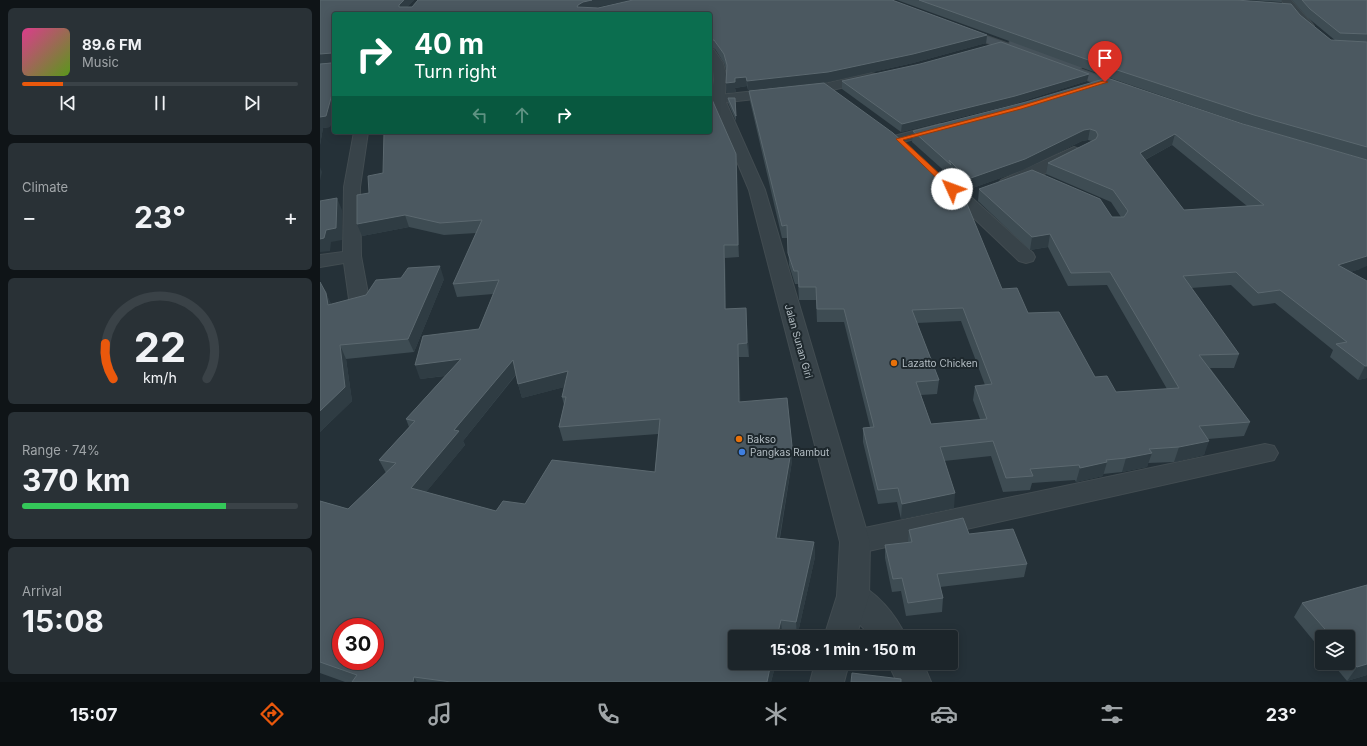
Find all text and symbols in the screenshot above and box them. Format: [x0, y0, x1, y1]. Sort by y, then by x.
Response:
text: 40 m [414, 27, 484, 61]
icon: right [348, 28, 400, 80]
text: 89.6 FM [82, 35, 142, 54]
pin [1088, 41, 1122, 82]
icon: arrive [1094, 47, 1116, 69]
text: Music [82, 54, 119, 70]
text: Turn right [414, 61, 497, 82]
icon: previous [57, 92, 79, 114]
icon: pause [149, 92, 171, 114]
icon: next [241, 92, 263, 114]
icon: left [469, 104, 491, 126]
icon: ahead [511, 104, 533, 126]
icon: right [553, 104, 575, 126]
position arrow [931, 168, 973, 210]
text: Climate [22, 179, 68, 195]
text: 23° [134, 199, 186, 235]
text: − [22, 204, 37, 230]
text: + [283, 204, 298, 230]
street label: Jalan Sunan Giri [783, 302, 815, 380]
text: 22 [134, 322, 186, 372]
place label: Lazatto Chicken [902, 357, 978, 369]
marker: Lazatto Chicken [889, 358, 899, 368]
text: km/h [143, 369, 177, 386]
place label: Bakso [747, 433, 776, 445]
marker: Bakso [734, 434, 744, 444]
text: Range · 74% [22, 442, 100, 458]
place label: Pangkas Rambut [750, 446, 830, 458]
marker: Pangkas Rambut [737, 447, 747, 457]
text: 370 km [22, 462, 130, 498]
text: Arrival [22, 583, 62, 599]
text: 15:08 [22, 603, 104, 639]
speed limit sign: 30 [332, 618, 384, 670]
map controls [1315, 630, 1355, 670]
button: layers [1315, 630, 1355, 670]
text: 15:08 · 1 min · 150 m [770, 640, 916, 659]
icon: directions [258, 700, 286, 728]
icon: music [426, 700, 454, 728]
icon: phone [594, 700, 622, 728]
icon: climate [762, 700, 790, 728]
icon: car [930, 700, 958, 728]
icon: filters [1098, 700, 1126, 728]
text: 15:07 [70, 704, 118, 725]
text: 23° [1266, 704, 1297, 725]

